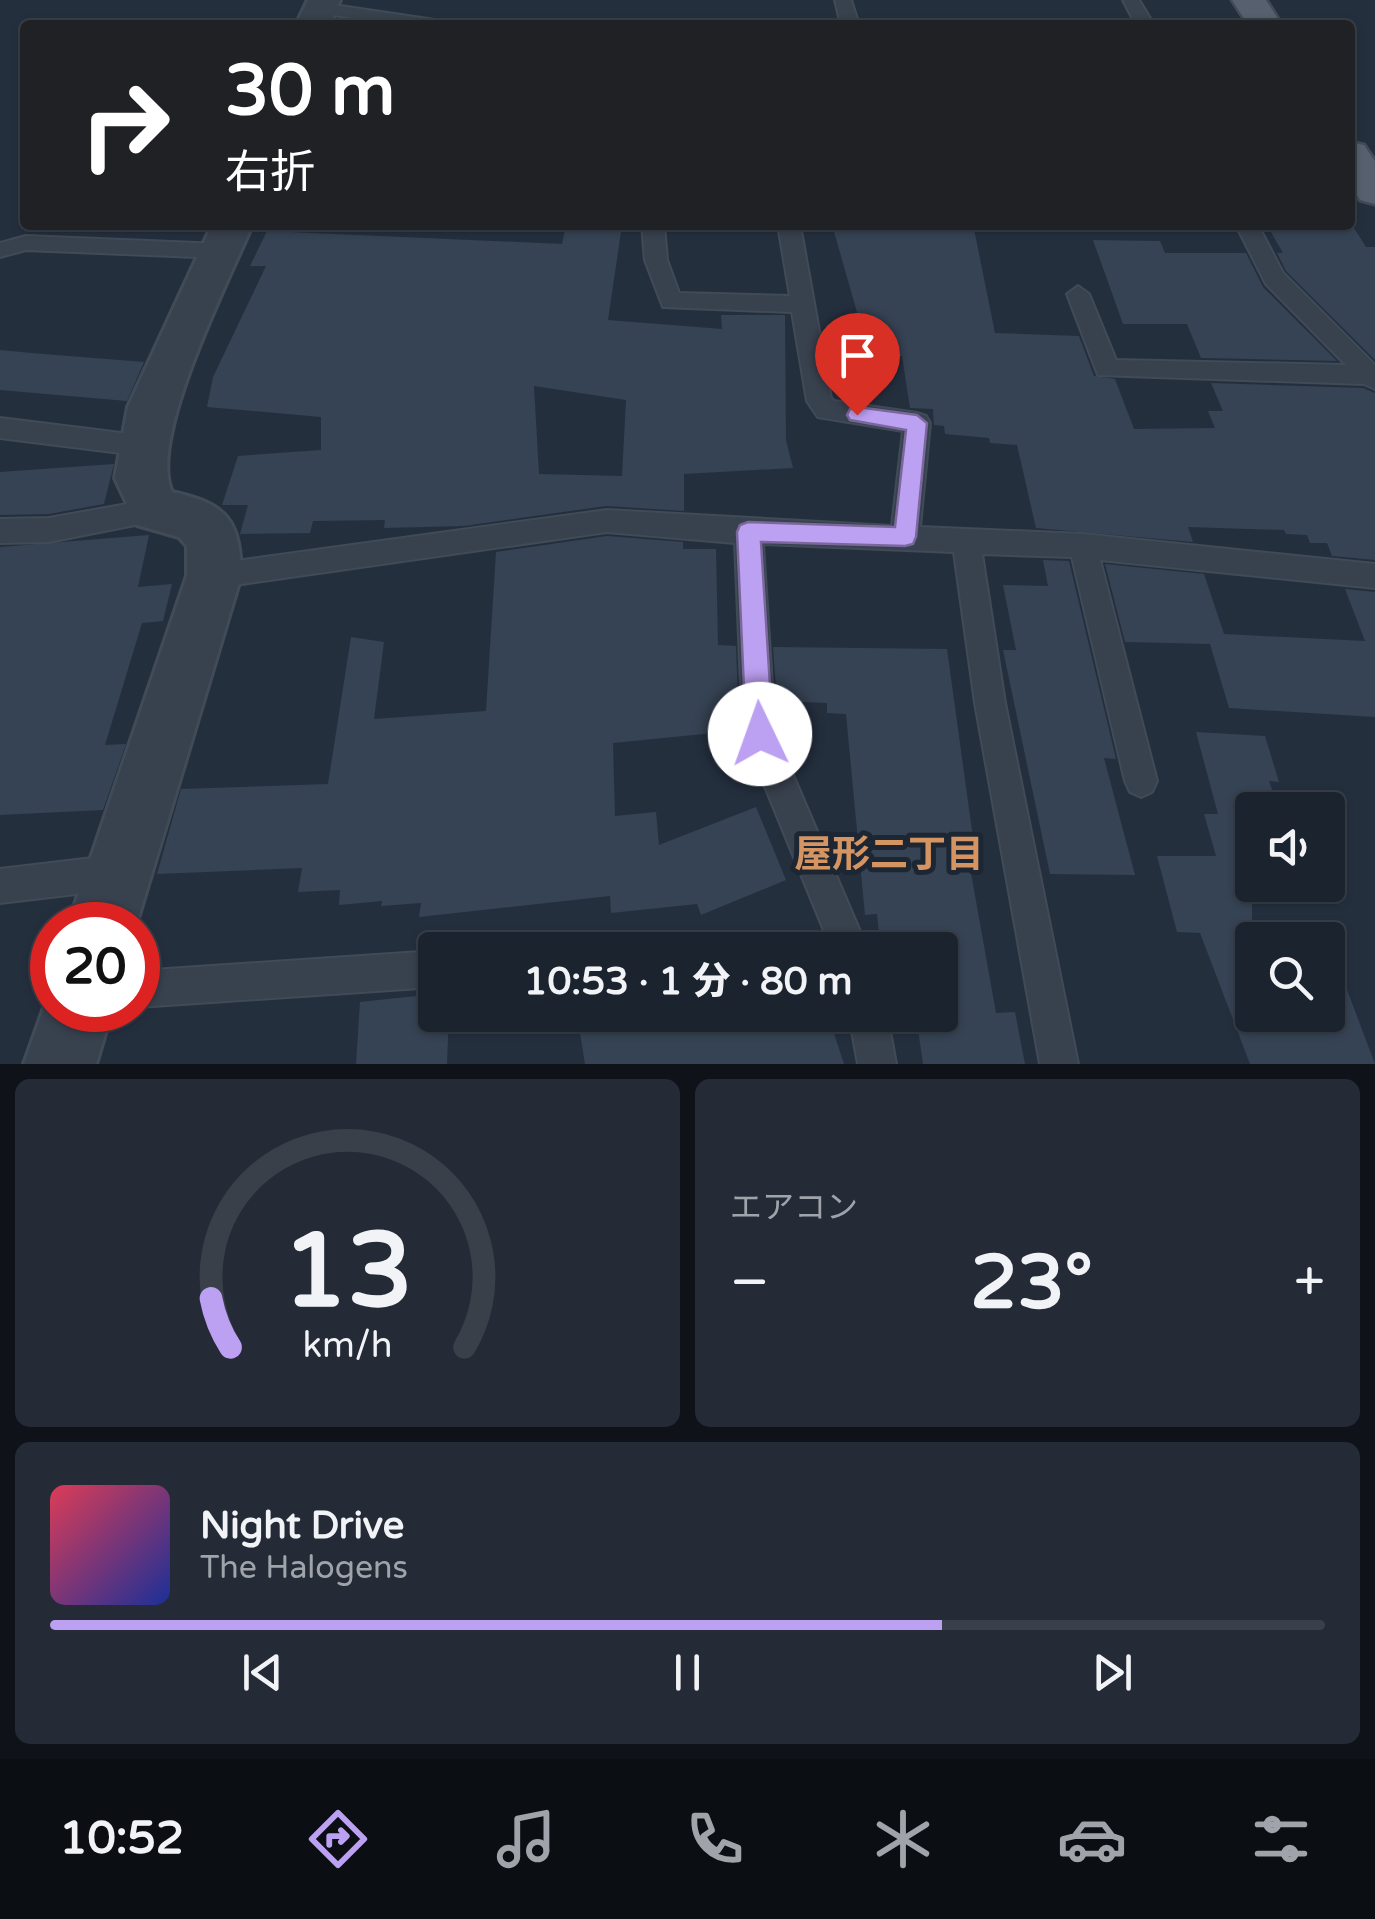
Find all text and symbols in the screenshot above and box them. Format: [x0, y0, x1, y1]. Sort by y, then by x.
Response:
text: 30 m [225, 50, 395, 134]
icon: right [60, 60, 190, 190]
text: 右折 [225, 146, 315, 200]
pin [815, 313, 900, 416]
icon: arrive [830, 328, 885, 383]
position arrow [708, 682, 812, 786]
map controls [1235, 792, 1345, 1032]
button: sound [1235, 792, 1345, 902]
district label: 屋形二丁目 [794, 832, 984, 878]
speed limit sign: 20 [30, 902, 160, 1032]
button: search [1235, 922, 1345, 1032]
text: 10:53 · 1 分 · 80 m [524, 959, 852, 1005]
text: エアコン [730, 1189, 858, 1227]
text: 13 [282, 1210, 413, 1335]
text: 23° [970, 1238, 1093, 1328]
text: − [730, 1250, 769, 1316]
text: + [1294, 1250, 1325, 1316]
text: km/h [303, 1324, 392, 1367]
text: Night Drive [200, 1503, 404, 1549]
text: The Halogens [200, 1549, 408, 1587]
icon: previous [235, 1645, 290, 1700]
icon: pause [660, 1645, 715, 1700]
icon: next [1085, 1645, 1140, 1700]
icon: directions [303, 1804, 373, 1874]
icon: music [491, 1804, 561, 1874]
icon: phone [680, 1804, 750, 1874]
icon: climate [868, 1804, 938, 1874]
icon: car [1057, 1804, 1127, 1874]
icon: filters [1246, 1804, 1316, 1874]
text: 10:52 [59, 1812, 184, 1866]

